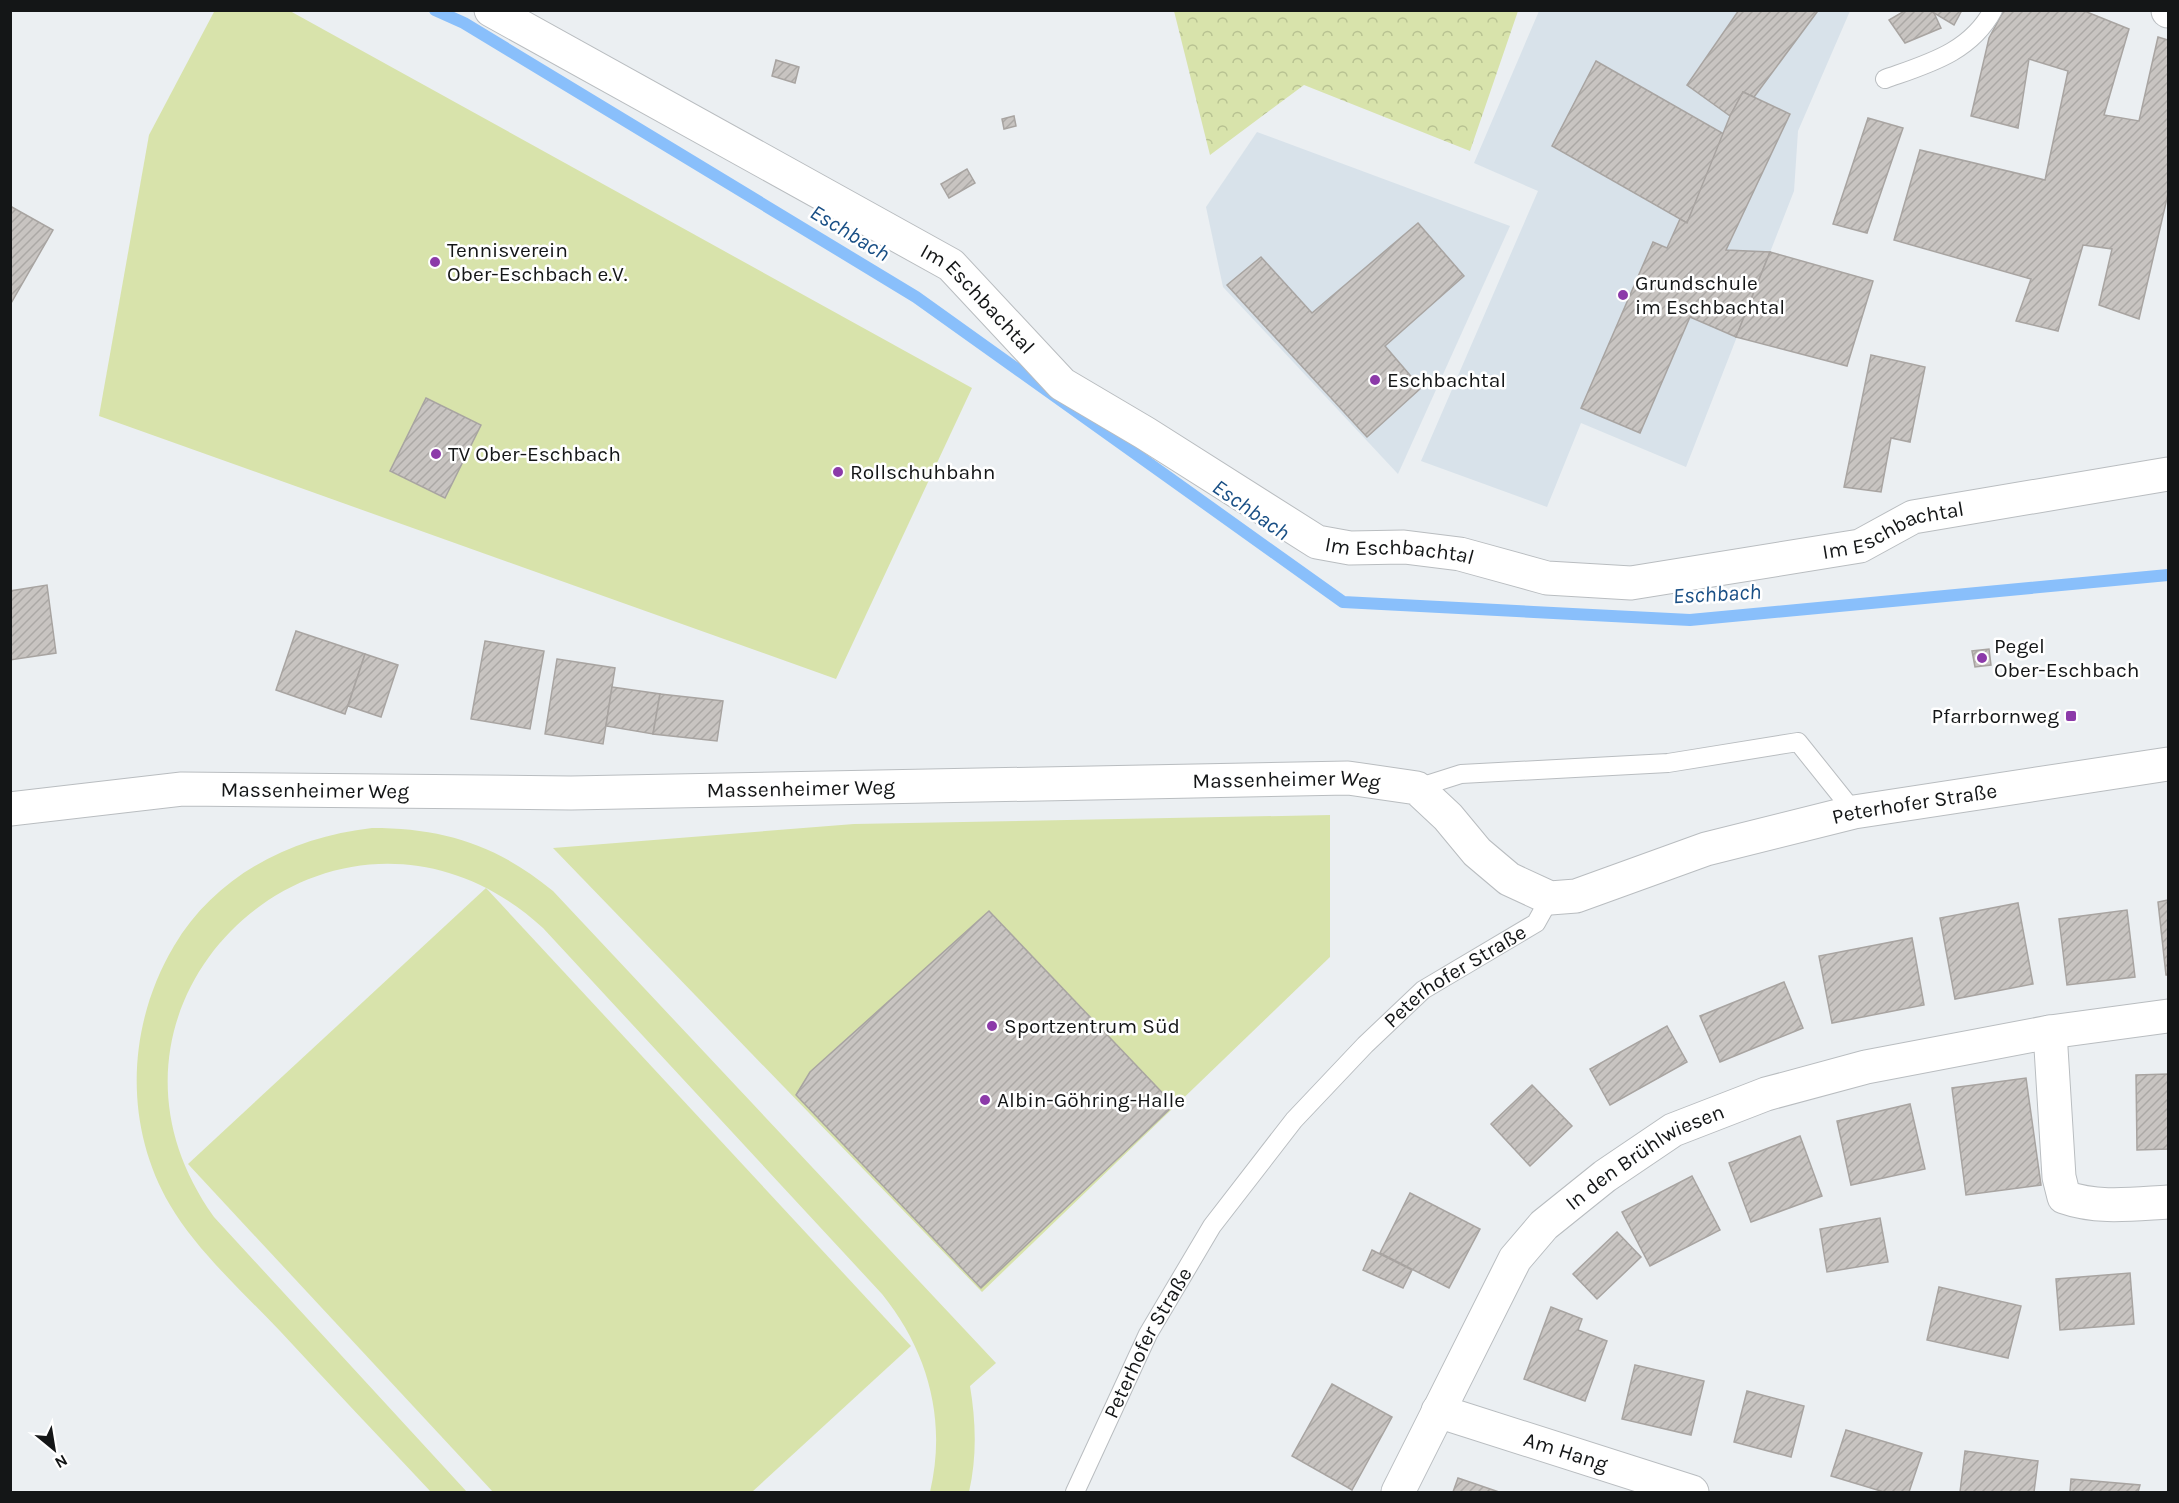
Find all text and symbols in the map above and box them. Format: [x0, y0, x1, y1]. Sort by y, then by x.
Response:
water label: Eschbach [805, 199, 895, 267]
place label: Tennisverein Ober-Eschbach e.V. [447, 238, 628, 286]
street label: Im Eschbachtal [916, 239, 1040, 359]
marker: Tennisverein Ober-Eschbach e.V. [428, 255, 442, 269]
place label: Grundschule im Eschbachtal [1635, 271, 1785, 319]
marker: Grundschule im Eschbachtal [1616, 288, 1630, 302]
place label: Eschbachtal [1387, 368, 1506, 392]
marker: Eschbachtal [1368, 373, 1382, 387]
place label: TV Ober-Eschbach [448, 442, 621, 466]
marker: TV Ober-Eschbach [429, 447, 443, 461]
place label: Rollschuhbahn [850, 460, 995, 484]
marker: Rollschuhbahn [831, 465, 845, 479]
water label: Eschbach [1207, 474, 1295, 546]
street label: Im Eschbachtal [1821, 497, 1966, 564]
street label: Im Eschbachtal [1323, 532, 1477, 569]
water label: Eschbach [1672, 579, 1762, 609]
place label: Pegel Ober-Eschbach [1994, 634, 2140, 682]
marker: Pegel Ober-Eschbach [1975, 651, 1989, 665]
place label: Pfarrbornweg [1931, 704, 2059, 728]
marker: Pfarrbornweg [2064, 709, 2078, 723]
street label: Massenheimer Weg [1192, 765, 1382, 795]
street label: Massenheimer Weg [706, 775, 895, 802]
street label: Massenheimer Weg [220, 777, 409, 803]
street label: Peterhofer Straße [1829, 778, 1999, 829]
street label: Peterhofer Straße [1379, 920, 1530, 1033]
place label: Sportzentrum Süd [1004, 1014, 1180, 1038]
marker: Sportzentrum Süd [985, 1019, 999, 1033]
place label: Albin-Göhring-Halle [997, 1088, 1185, 1112]
marker: Albin-Göhring-Halle [978, 1093, 992, 1107]
street label: In den Brühlwiesen [1561, 1099, 1728, 1215]
street label: Peterhofer Straße [1099, 1263, 1197, 1422]
north arrow [24, 1419, 84, 1479]
street label: Am Hang [1521, 1427, 1611, 1476]
text: N [52, 1450, 71, 1473]

